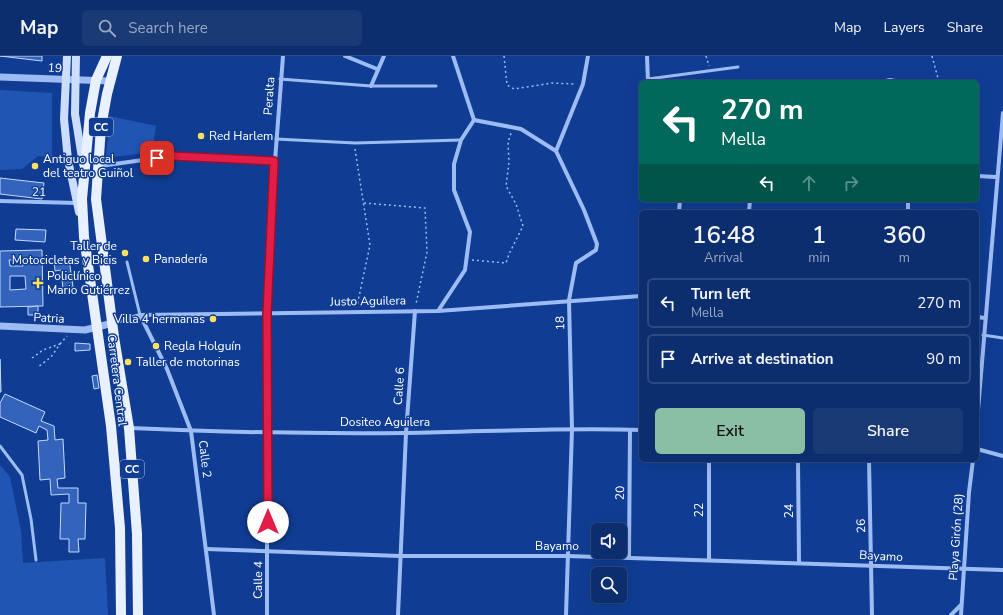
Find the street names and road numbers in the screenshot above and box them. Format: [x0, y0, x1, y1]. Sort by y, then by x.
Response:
street label: 19 [47, 60, 63, 76]
street label: Peralta [260, 76, 278, 116]
road number: CC [89, 118, 113, 136]
street label: 21 [32, 184, 46, 200]
street label: Justo Aguilera [329, 292, 406, 310]
street label: Patria [33, 309, 65, 327]
street label: 18 [552, 316, 568, 330]
street label: Carretera Central [103, 333, 131, 427]
street label: Calle 6 [390, 367, 408, 405]
street label: Dositeo Aguilera [340, 414, 430, 430]
street label: Calle 2 [195, 439, 215, 479]
road number: CC [120, 460, 144, 478]
street label: 20 [612, 486, 628, 500]
street label: Playa Girón (28) [945, 493, 967, 581]
street label: 22 [691, 503, 707, 517]
street label: 24 [781, 504, 797, 518]
street label: 26 [853, 519, 869, 533]
street label: Bayamo [535, 538, 579, 554]
street label: Bayamo [859, 547, 904, 565]
street label: Calle 4 [250, 561, 266, 599]

